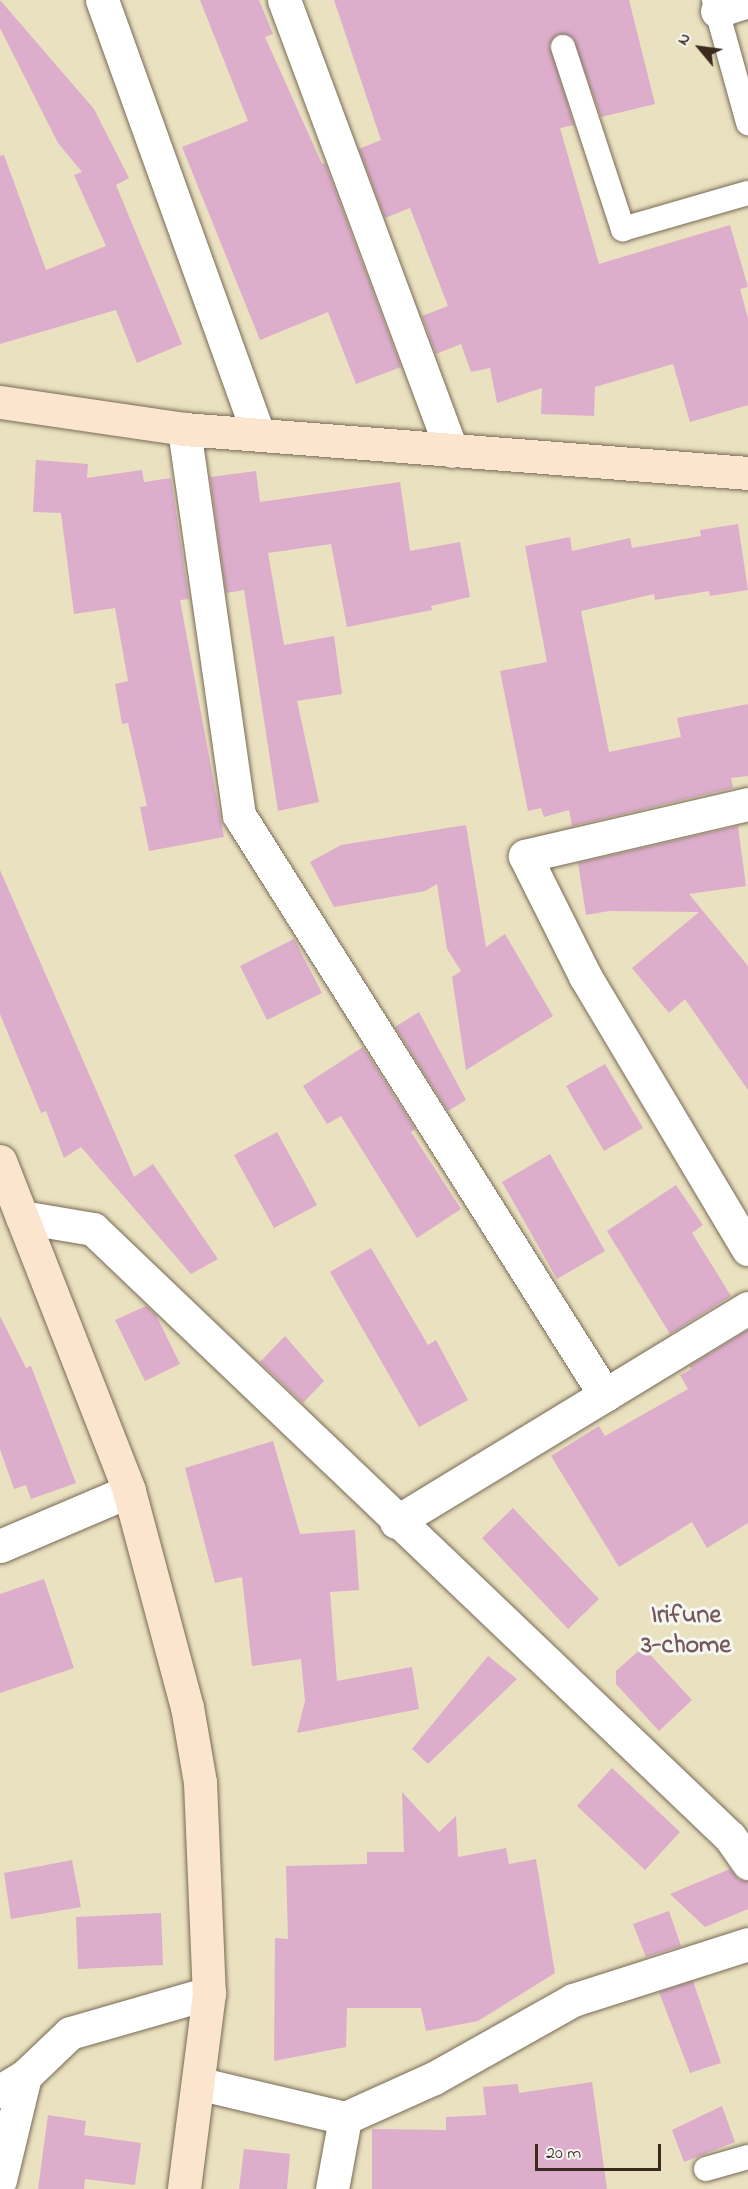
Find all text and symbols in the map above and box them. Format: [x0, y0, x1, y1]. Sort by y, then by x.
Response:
north arrow [670, 18, 730, 78]
text: N [671, 29, 697, 50]
district label: Irifune 3-chome [641, 1601, 731, 1662]
scale bar [538, 2132, 664, 2170]
text: 20 m [546, 2141, 581, 2167]

